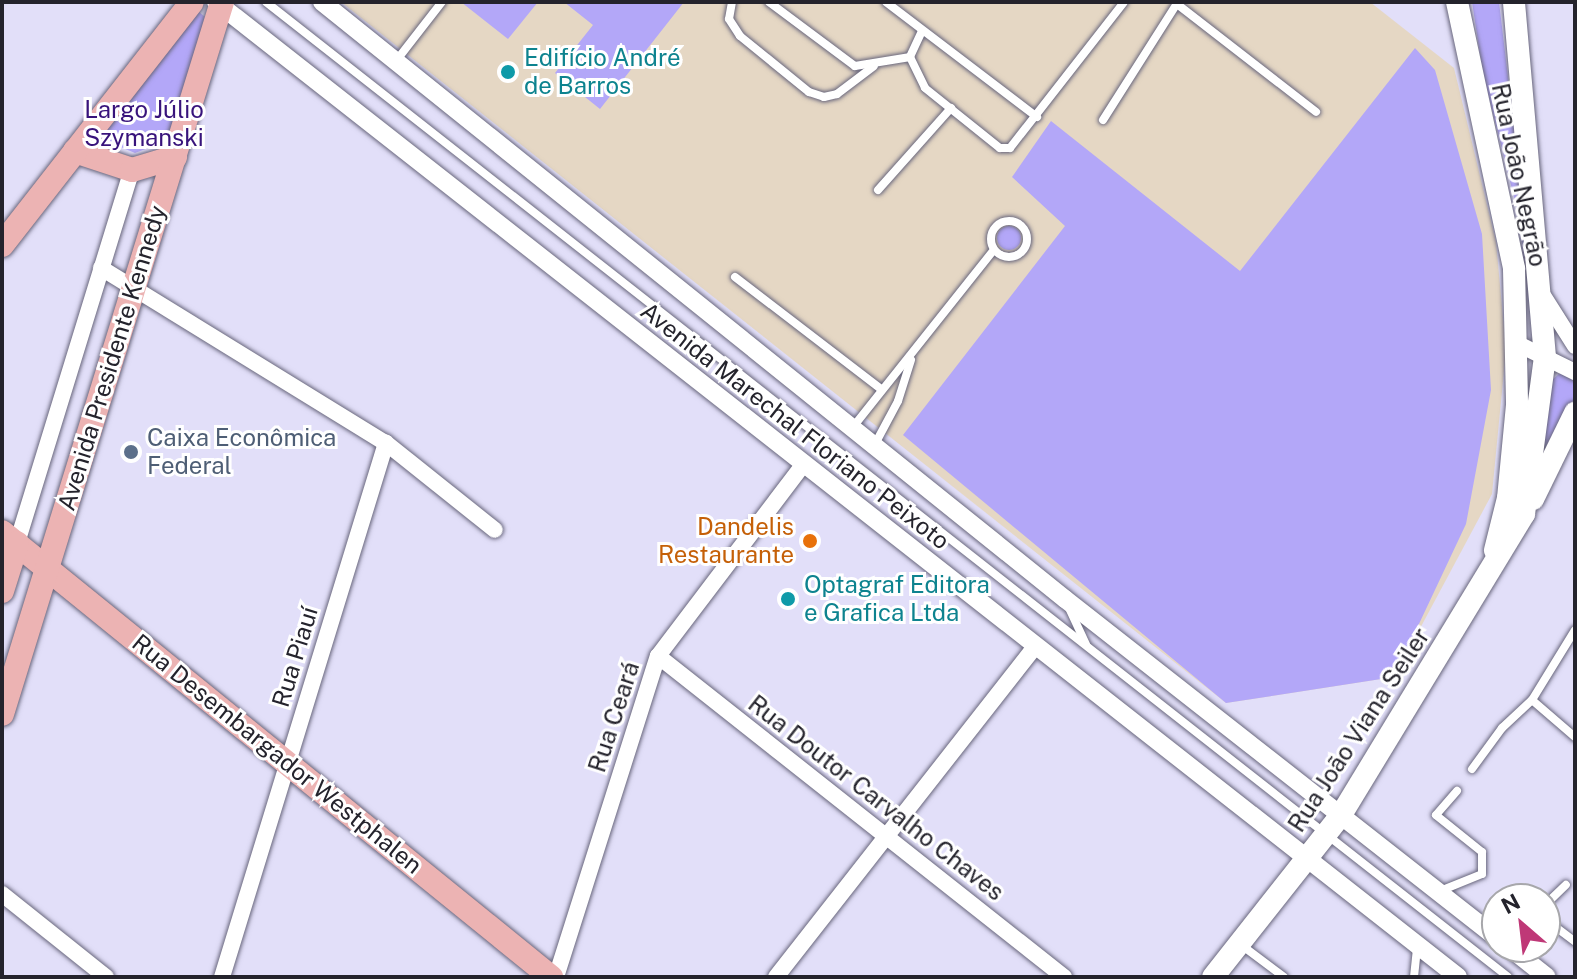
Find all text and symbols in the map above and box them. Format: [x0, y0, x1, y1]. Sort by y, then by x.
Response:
place label: Edifício André de Barros [524, 44, 681, 100]
marker: Edifício André de Barros [499, 63, 517, 81]
street label: Rua João Negrão [1486, 81, 1552, 269]
park label: Largo Júlio Szymanski [84, 96, 204, 152]
street label: Avenida Presidente Kennedy [52, 202, 172, 514]
street label: Avenida Marechal Floriano Peixoto [635, 296, 955, 556]
place label: Caixa Econômica Federal [147, 424, 336, 480]
marker: Caixa Econômica Federal [122, 443, 140, 461]
place label: Dandelis Restaurante [658, 513, 794, 569]
marker: Dandelis Restaurante [801, 532, 819, 550]
place label: Optagraf Editora e Grafica Ltda [804, 571, 990, 627]
marker: Optagraf Editora e Grafica Ltda [779, 590, 797, 608]
street label: Rua Piauí [266, 603, 324, 711]
street label: Rua João Viana Seiler [1282, 622, 1436, 838]
street label: Rua Desembargador Westphalen [126, 628, 428, 880]
street label: Rua Ceará [583, 658, 645, 776]
street label: Rua Doutor Carvalho Chaves [742, 689, 1010, 907]
north arrow [1481, 883, 1561, 963]
text: N [1497, 888, 1524, 919]

